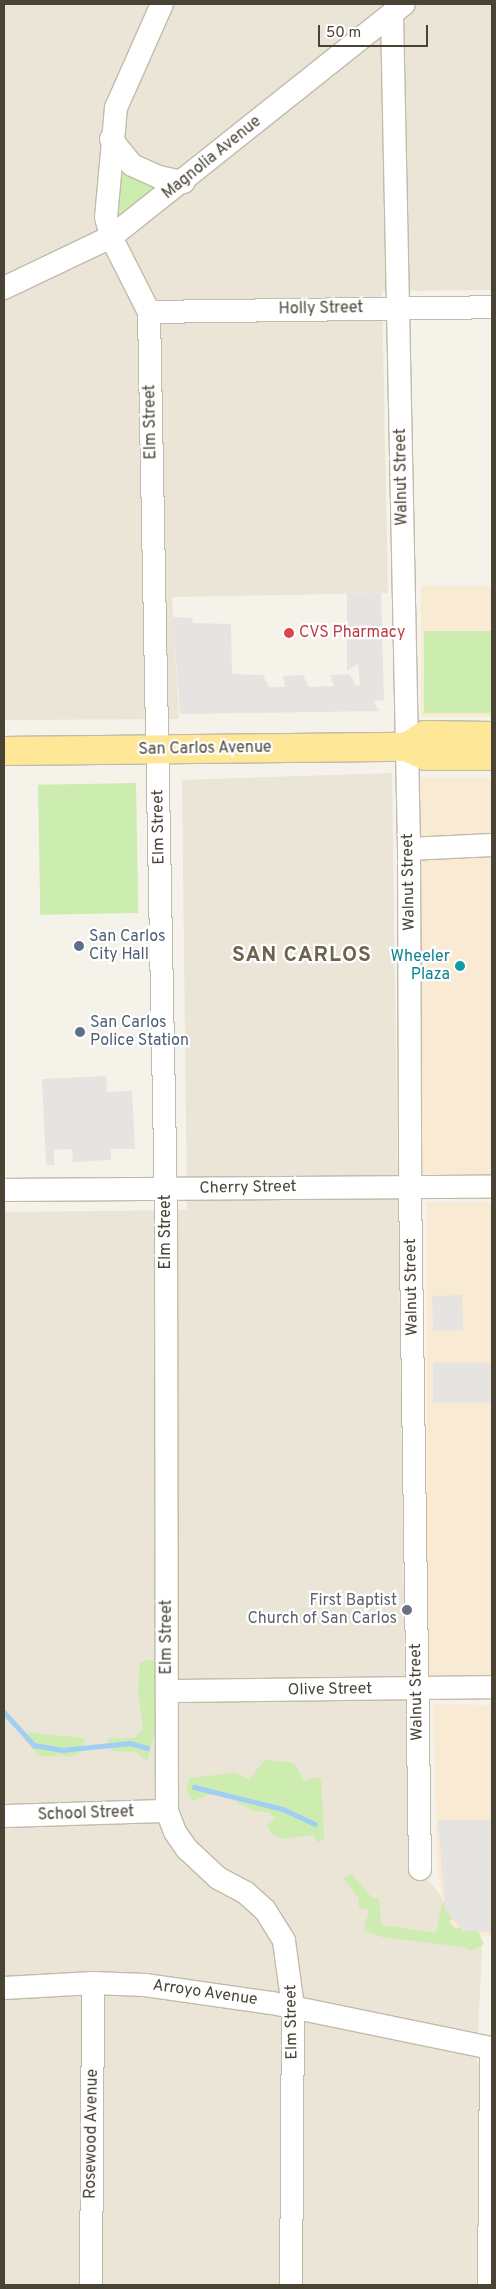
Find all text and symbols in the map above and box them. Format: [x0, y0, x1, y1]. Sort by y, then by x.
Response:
scale bar [321, 15, 431, 47]
text: 50 m [326, 24, 361, 43]
street label: Magnolia Avenue [158, 112, 266, 204]
street label: Holly Street [278, 299, 364, 319]
street label: Elm Street [141, 384, 161, 460]
street label: Walnut Street [392, 428, 412, 526]
place label: CVS Pharmacy [299, 623, 405, 643]
marker: CVS Pharmacy [283, 627, 295, 639]
street label: San Carlos Avenue [138, 738, 272, 760]
street label: Elm Street [149, 789, 169, 865]
street label: Walnut Street [399, 833, 419, 931]
place label: San Carlos City Hall [89, 927, 166, 965]
marker: San Carlos City Hall [73, 940, 85, 952]
district label: SAN CARLOS [231, 943, 373, 969]
place label: Wheeler Plaza [391, 947, 450, 985]
marker: Wheeler Plaza [454, 960, 466, 972]
place label: San Carlos Police Station [90, 1013, 189, 1051]
marker: San Carlos Police Station [74, 1026, 86, 1038]
street label: Cherry Street [199, 1178, 297, 1198]
street label: Elm Street [156, 1194, 176, 1270]
street label: Walnut Street [402, 1238, 422, 1336]
place label: First Baptist Church of San Carlos [247, 1591, 397, 1629]
street label: Elm Street [157, 1599, 177, 1675]
marker: First Baptist Church of San Carlos [401, 1604, 413, 1616]
street label: Walnut Street [407, 1643, 427, 1741]
street label: Olive Street [288, 1680, 372, 1700]
street label: School Street [37, 1803, 135, 1825]
street label: Arroyo Avenue [151, 1976, 259, 2010]
street label: Elm Street [282, 1984, 302, 2060]
street label: Rosewood Avenue [81, 2068, 103, 2200]

